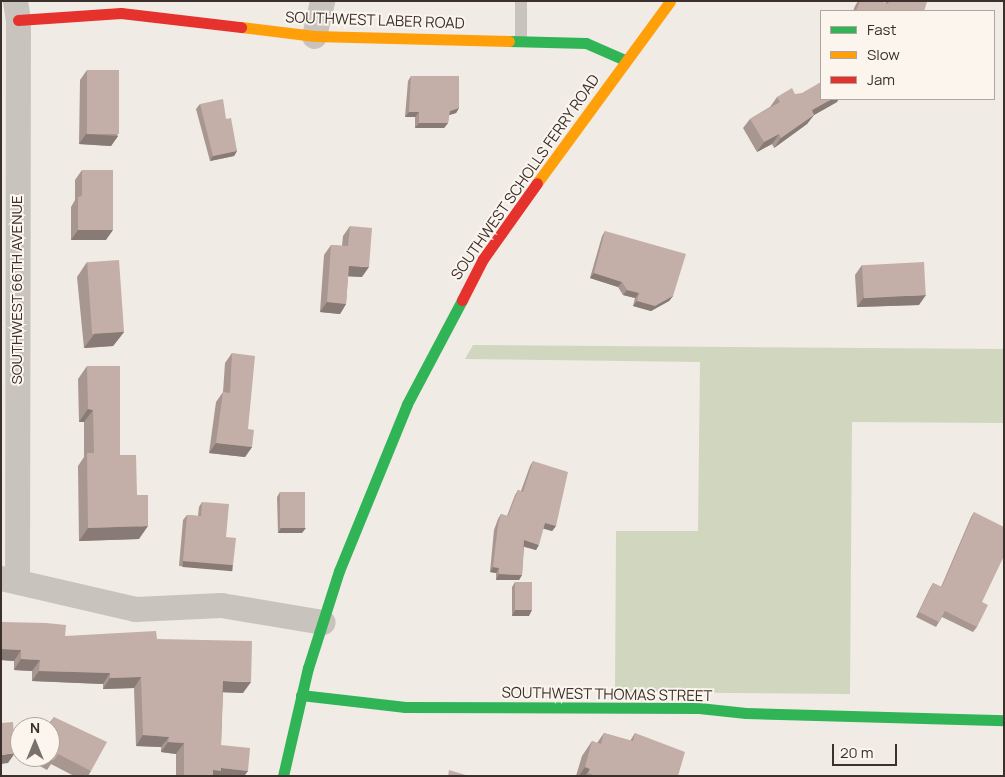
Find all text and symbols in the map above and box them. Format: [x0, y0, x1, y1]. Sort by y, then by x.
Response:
street label: SOUTHWEST LABER ROAD [285, 8, 465, 32]
legend [820, 10, 995, 100]
text: Fast [867, 19, 896, 40]
text: Slow [867, 44, 900, 65]
text: Jam [867, 69, 895, 90]
street label: SOUTHWEST SCHOLLS FERRY ROAD [447, 70, 603, 284]
street label: SOUTHWEST 66TH AVENUE [8, 195, 26, 385]
street label: SOUTHWEST THOMAS STREET [501, 683, 713, 705]
north arrow [10, 717, 60, 767]
text: N [30, 718, 40, 737]
scale bar [835, 734, 900, 766]
text: 20 m [840, 742, 873, 763]

